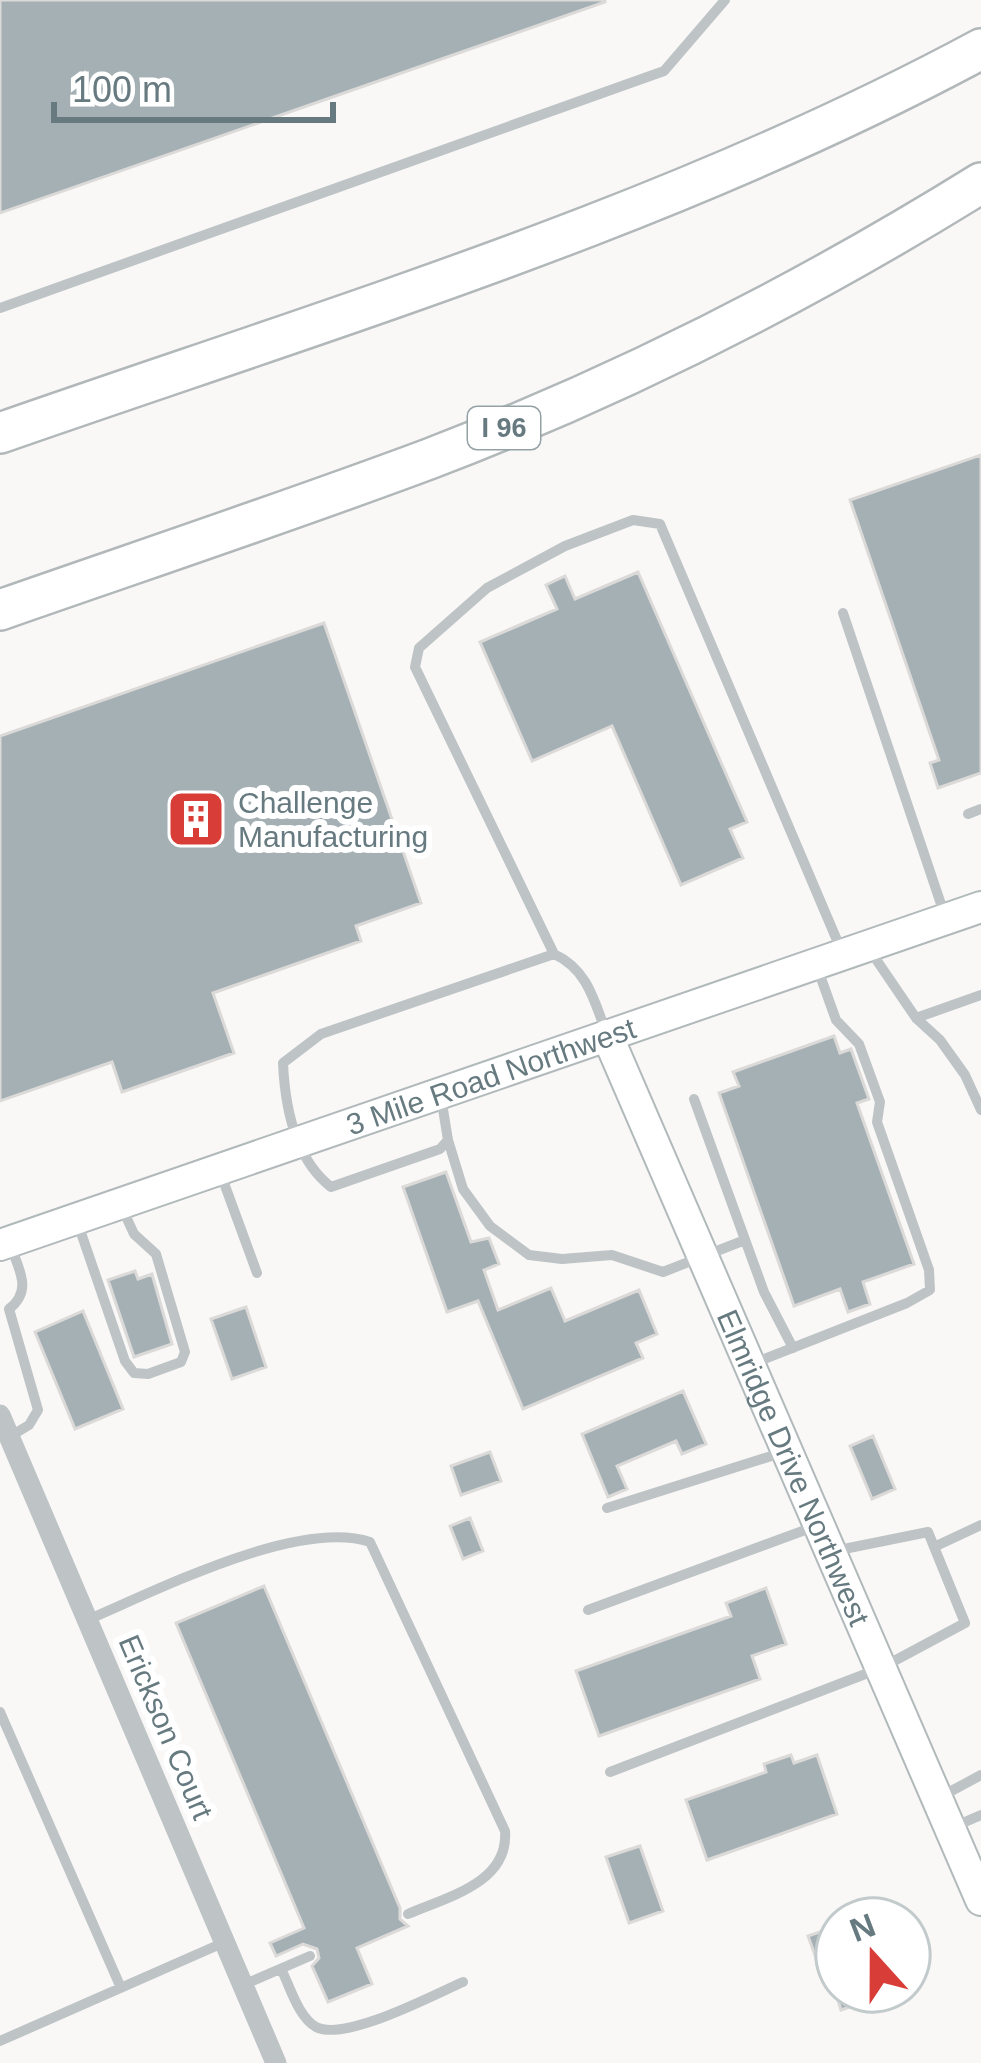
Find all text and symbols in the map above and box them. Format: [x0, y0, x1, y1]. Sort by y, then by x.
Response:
scale bar [54, 48, 333, 122]
text: 100 m [72, 69, 172, 110]
road number: I 96 [468, 407, 540, 449]
place label: Challenge Manufacturing [238, 786, 428, 853]
building icon: Challenge Manufacturing [165, 788, 227, 850]
street label: 3 Mile Road Northwest [342, 1011, 640, 1141]
street label: Elmridge Drive Northwest [711, 1305, 877, 1631]
street label: Erickson Court [112, 1630, 220, 1825]
north arrow [813, 1895, 933, 2015]
text: N [845, 1906, 880, 1949]

